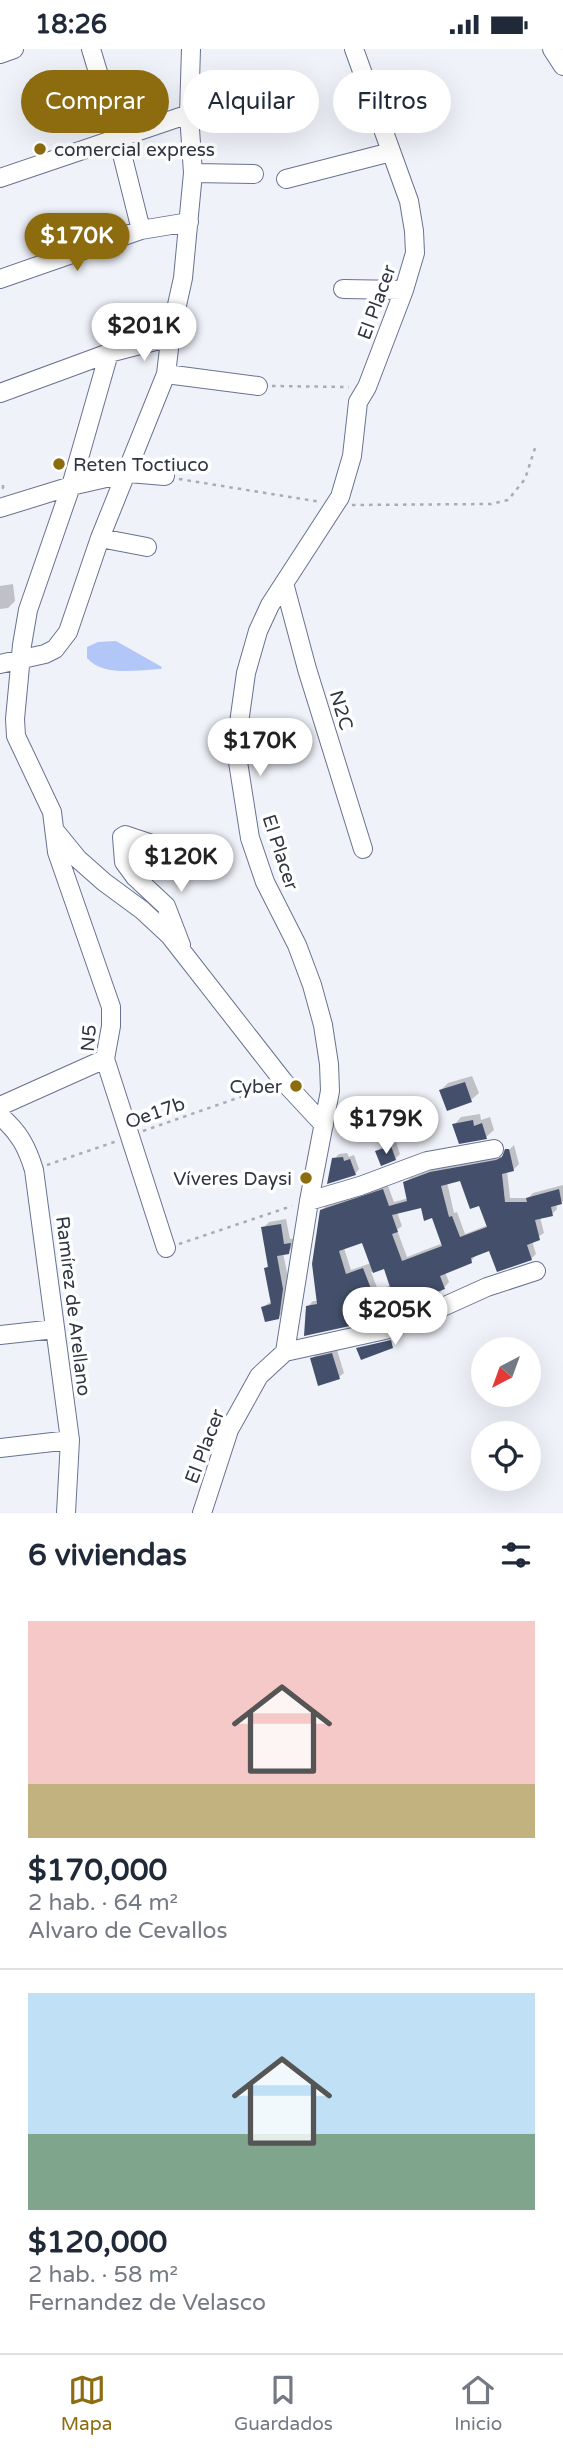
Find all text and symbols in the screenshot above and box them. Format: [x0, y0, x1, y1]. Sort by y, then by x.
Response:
text: 18:26 [35, 9, 107, 40]
chip: Comprar [21, 70, 169, 133]
chip: Alquilar [183, 70, 319, 133]
chip: Filtros [333, 70, 451, 133]
place label: comercial express [54, 139, 215, 161]
marker: comercial express [32, 141, 48, 157]
pin: $170K [28, 213, 126, 273]
text: $170K [41, 222, 113, 250]
street label: El Placer [353, 261, 401, 343]
pin: $201K [95, 303, 193, 363]
text: $201K [108, 312, 180, 340]
place label: Reten Toctiuco [73, 454, 209, 476]
marker: Reten Toctiuco [51, 456, 67, 472]
street label: N2C [325, 688, 357, 733]
pin: $170K [211, 719, 309, 778]
text: $170K [224, 727, 296, 755]
street label: El Placer [258, 812, 303, 893]
pin: $120K [132, 835, 230, 894]
text: $120K [145, 843, 217, 871]
street label: N5 [77, 1024, 101, 1053]
place label: Cyber [230, 1076, 283, 1098]
marker: Cyber [288, 1078, 304, 1094]
street label: Oe17b [123, 1093, 188, 1133]
pin: $179K [337, 1097, 435, 1156]
text: $179K [350, 1105, 422, 1133]
place label: Víveres Daysi [173, 1168, 292, 1190]
marker: Víveres Daysi [298, 1170, 314, 1186]
street label: Ramírez de Arellano [51, 1215, 95, 1397]
pin: $205K [346, 1287, 444, 1347]
text: $205K [359, 1296, 431, 1324]
north arrow [471, 1337, 541, 1407]
map controls [471, 1337, 541, 1491]
street label: El Placer [181, 1405, 229, 1487]
button: locate [471, 1421, 541, 1491]
icon: filters [497, 1536, 535, 1574]
text: 6 viviendas [28, 1537, 187, 1574]
icon: home [219, 1666, 345, 1792]
text: $170,000 [28, 1852, 167, 1889]
text: 2 hab. · 64 m² [28, 1889, 178, 1917]
text: Alvaro de Cevallos [28, 1917, 228, 1945]
icon: home [219, 2038, 345, 2164]
text: $120,000 [28, 2224, 167, 2261]
text: 2 hab. · 58 m² [28, 2261, 178, 2289]
text: Fernandez de Velasco [28, 2289, 266, 2317]
tab: Mapa [61, 2371, 112, 2435]
tab: Guardados [234, 2371, 333, 2435]
tab: Inicio [454, 2371, 502, 2435]

